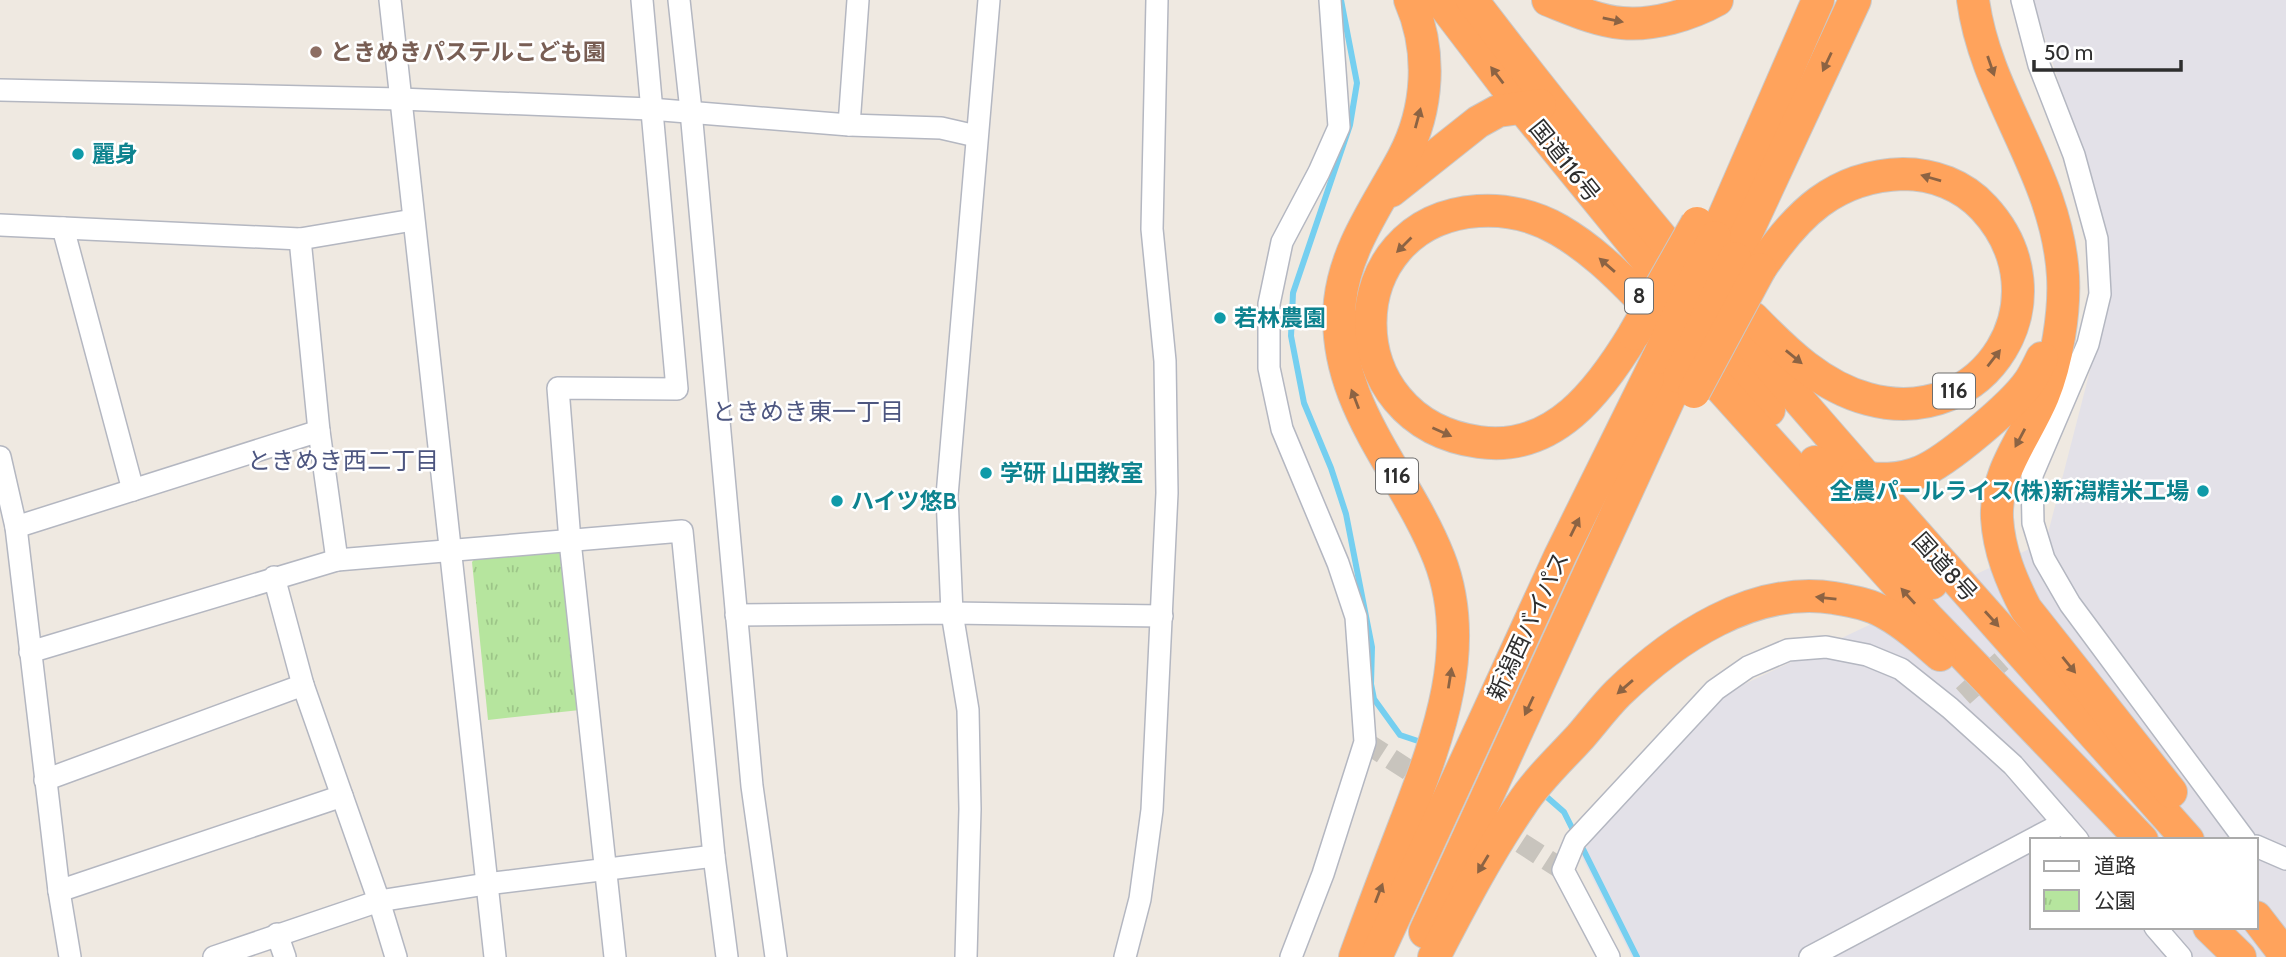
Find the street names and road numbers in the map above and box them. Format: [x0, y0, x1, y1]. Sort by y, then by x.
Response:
street label: 国道116号 [1524, 114, 1606, 208]
road number: 8 [1625, 278, 1653, 314]
road number: 116 [1933, 374, 1975, 408]
road number: 116 [1376, 458, 1418, 494]
street label: 国道8号 [1907, 527, 1983, 607]
street label: 新潟西バイパス [1481, 547, 1575, 705]

